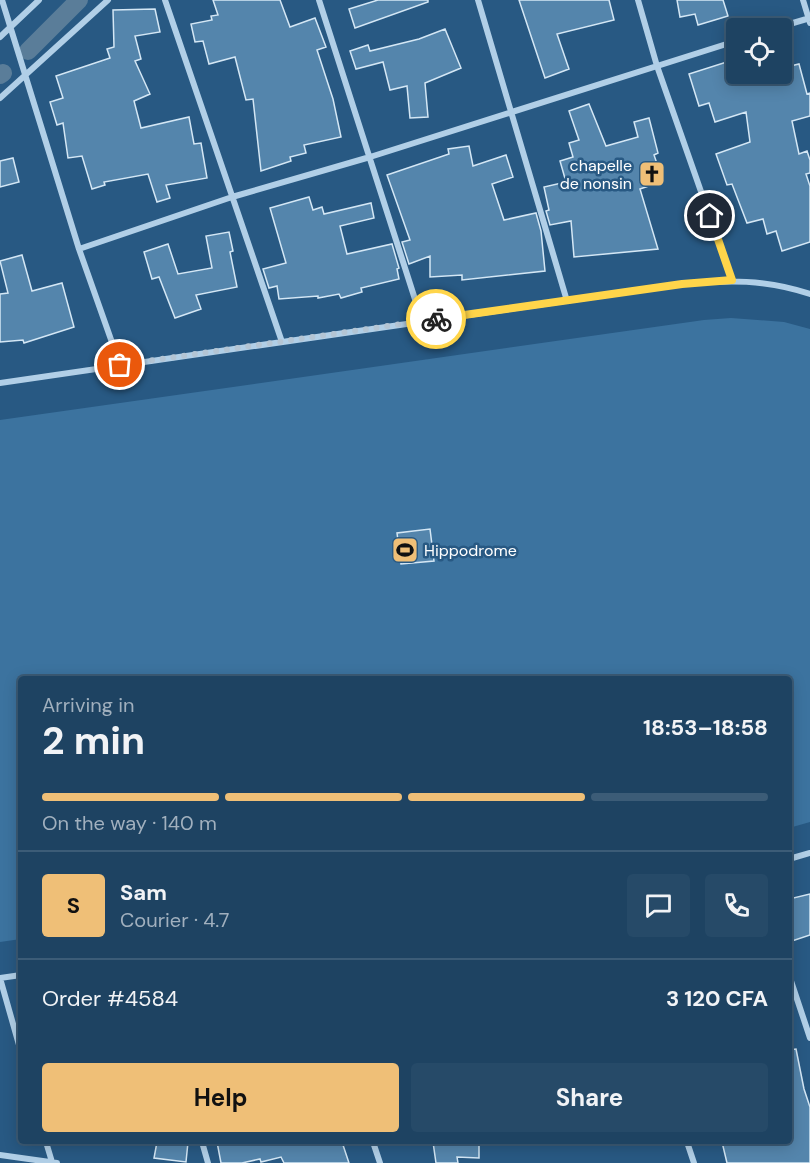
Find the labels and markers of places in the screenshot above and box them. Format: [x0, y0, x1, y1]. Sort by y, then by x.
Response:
place label: chapelle de nonsin [560, 155, 632, 194]
church icon: chapelle de nonsin [637, 159, 667, 189]
pin [684, 190, 735, 241]
pin [94, 339, 145, 390]
sports icon: Hippodrome [390, 535, 420, 565]
place label: Hippodrome [424, 540, 517, 561]

